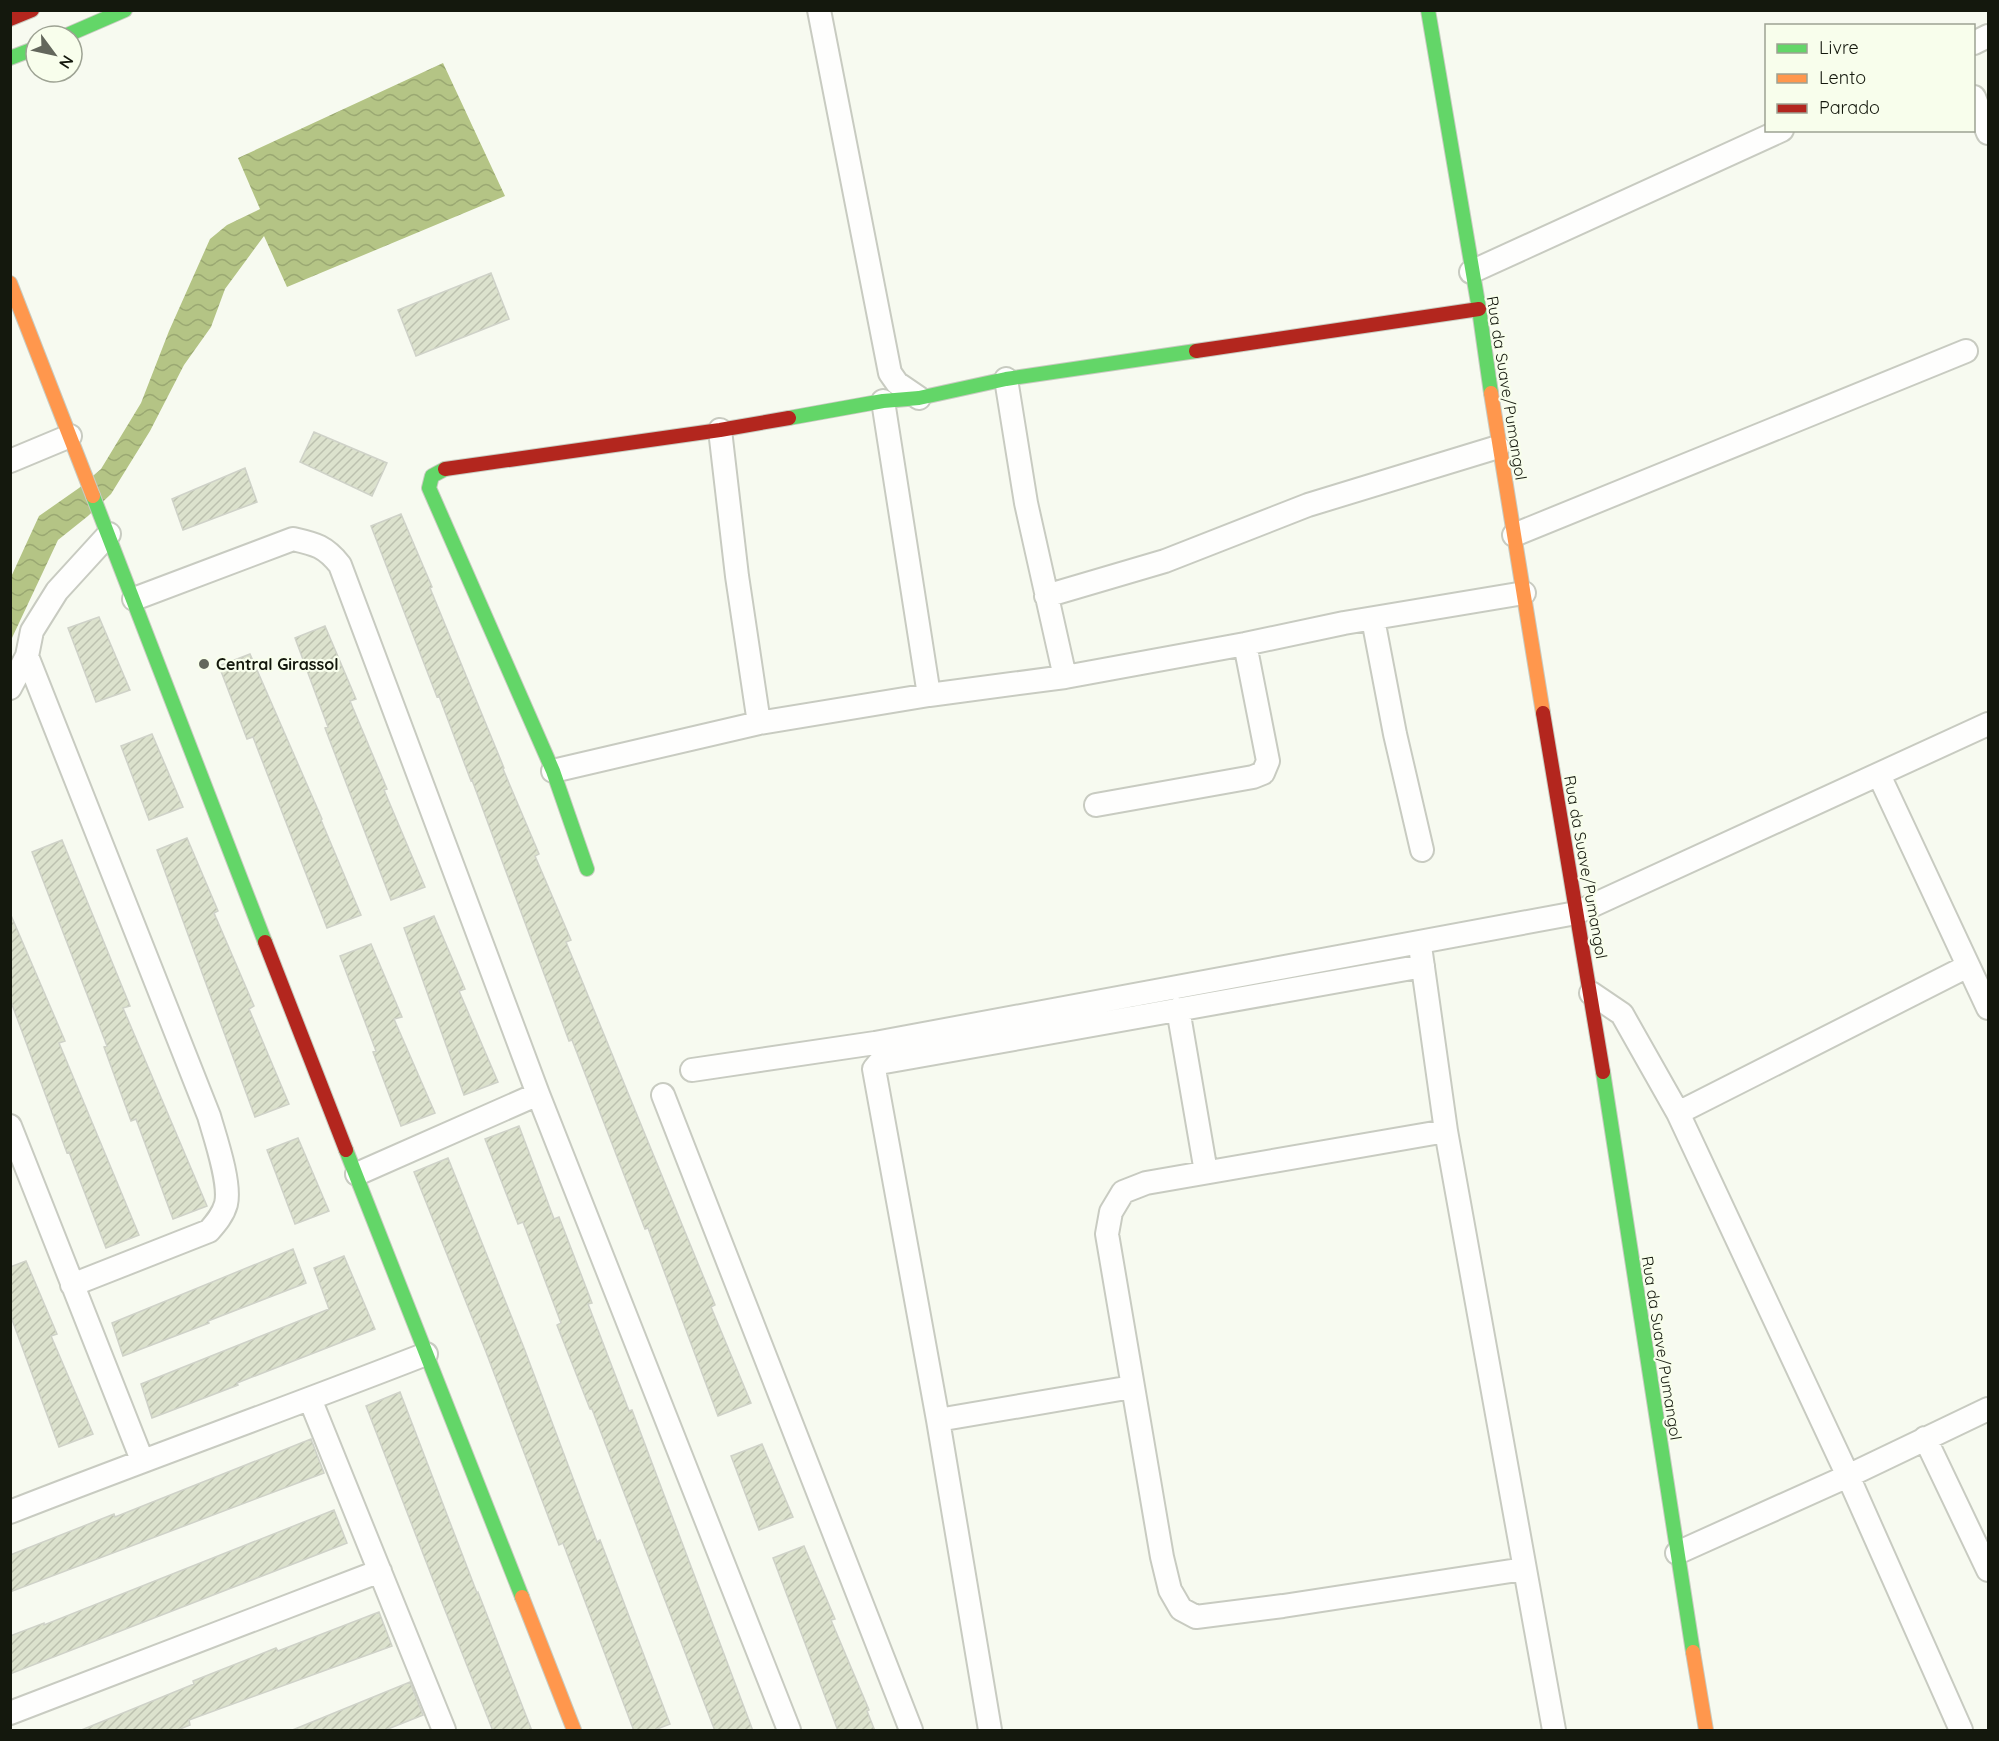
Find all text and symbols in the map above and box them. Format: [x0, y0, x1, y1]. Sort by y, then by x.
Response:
north arrow [24, 24, 84, 84]
legend [1765, 24, 1975, 132]
text: Livre [1819, 36, 1859, 59]
text: N [55, 52, 78, 73]
text: Lento [1819, 66, 1866, 89]
text: Parado [1819, 96, 1880, 119]
street label: Rua da Suave/Pumangol [1483, 295, 1531, 481]
place label: Central Girassol [216, 654, 339, 674]
marker: Central Girassol [197, 657, 211, 671]
street label: Rua da Suave/Pumangol [1560, 774, 1612, 960]
street label: Rua da Suave/Pumangol [1638, 1255, 1686, 1441]

